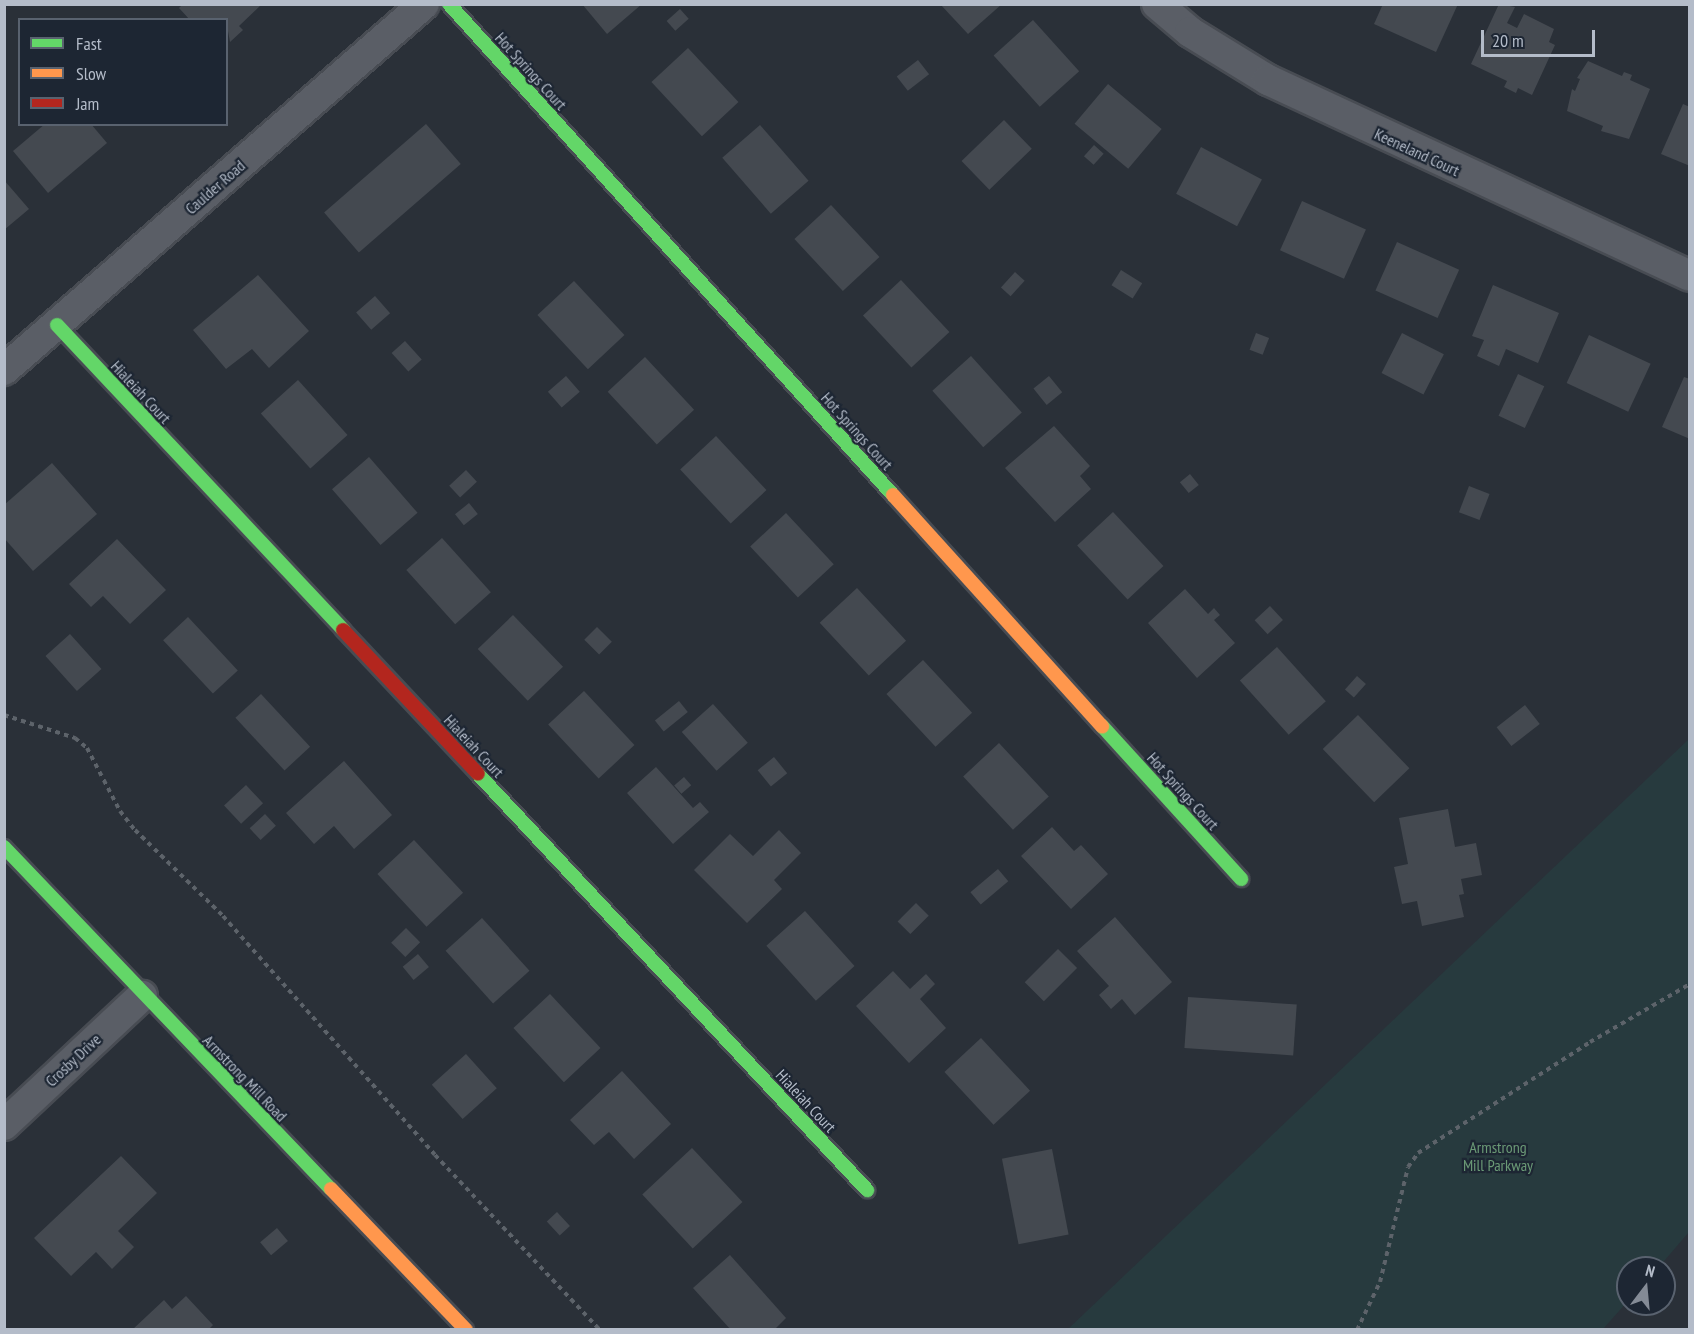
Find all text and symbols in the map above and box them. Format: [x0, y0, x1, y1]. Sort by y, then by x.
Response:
legend [18, 18, 228, 126]
scale bar [1484, 18, 1598, 56]
street label: Hot Springs Court [491, 28, 571, 114]
text: 20 m [1492, 29, 1524, 52]
text: Fast [76, 32, 102, 55]
text: Slow [76, 62, 106, 85]
text: Jam [76, 92, 99, 115]
street label: Keeneland Court [1372, 124, 1462, 180]
street label: Caulder Road [181, 156, 249, 218]
street label: Hialeiah Court [107, 357, 175, 427]
street label: Hot Springs Court [817, 388, 897, 474]
street label: Hialeiah Court [440, 711, 508, 781]
street label: Hot Springs Court [1143, 748, 1223, 834]
street label: Crosby Drive [41, 1029, 105, 1091]
street label: Armstrong Mill Road [199, 1031, 291, 1125]
street label: Hialeiah Court [772, 1066, 840, 1136]
park label: Armstrong Mill Parkway [1463, 1137, 1533, 1175]
north arrow [1616, 1256, 1676, 1316]
text: N [1643, 1260, 1657, 1281]

